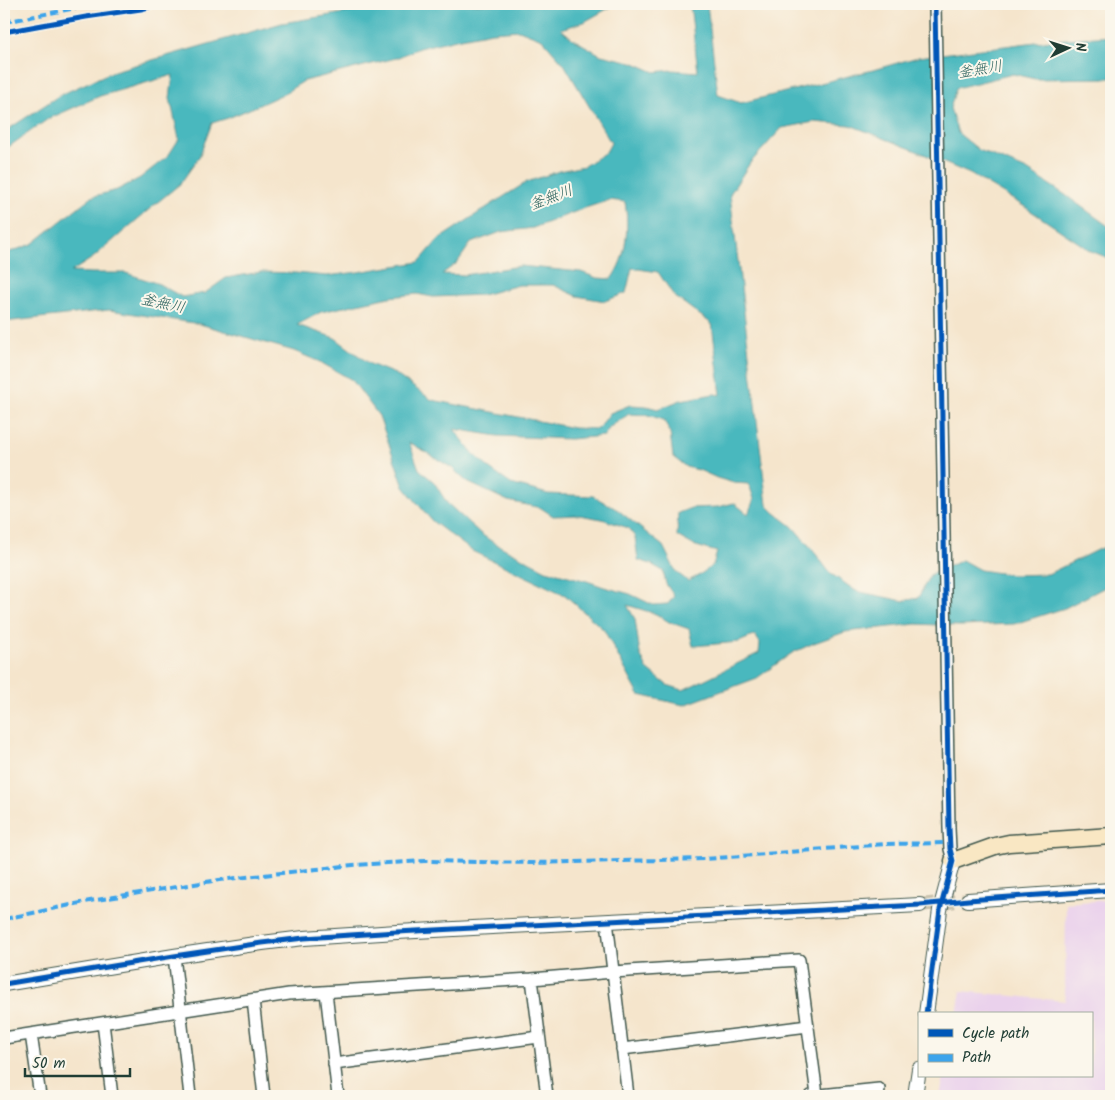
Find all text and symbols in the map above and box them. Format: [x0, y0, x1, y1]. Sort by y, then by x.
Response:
north arrow [1042, 22, 1092, 72]
text: N [1069, 42, 1091, 52]
water label: 釜無川 [956, 55, 1004, 85]
water label: 釜無川 [526, 179, 577, 217]
water label: 釜無川 [138, 288, 187, 320]
legend [918, 1012, 1092, 1078]
text: Cycle path [962, 1022, 1029, 1046]
scale bar [25, 1045, 130, 1077]
text: Path [962, 1046, 991, 1070]
text: 50 m [32, 1052, 66, 1076]

